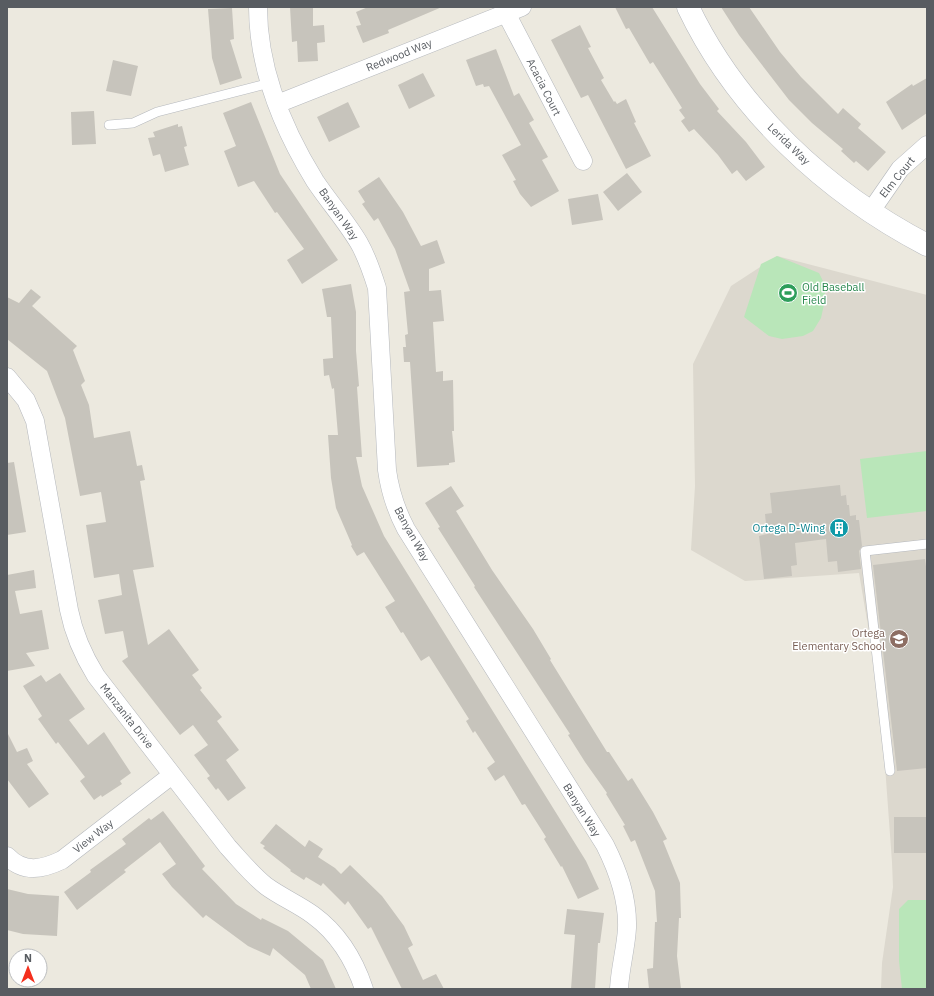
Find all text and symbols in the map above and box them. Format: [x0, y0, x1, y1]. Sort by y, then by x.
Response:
street label: Redwood Way [364, 35, 435, 75]
street label: Acacia Court [524, 56, 564, 118]
street label: Lerida Way [765, 120, 814, 168]
street label: Elm Court [876, 154, 918, 200]
street label: Banyan Way [316, 185, 362, 243]
place label: Old Baseball Field [802, 280, 864, 307]
sports icon: Old Baseball Field [777, 282, 799, 304]
street label: Banyan Way [391, 504, 433, 564]
building icon: Ortega D-Wing [828, 517, 850, 539]
place label: Ortega D-Wing [753, 521, 825, 535]
place label: Ortega Elementary School [792, 626, 885, 653]
school or university icon: Ortega Elementary School [888, 628, 910, 650]
street label: Manzanita Drive [97, 681, 157, 751]
street label: Banyan Way [560, 781, 604, 840]
street label: View Way [70, 816, 116, 856]
north arrow [8, 948, 48, 988]
text: N [24, 951, 32, 965]

